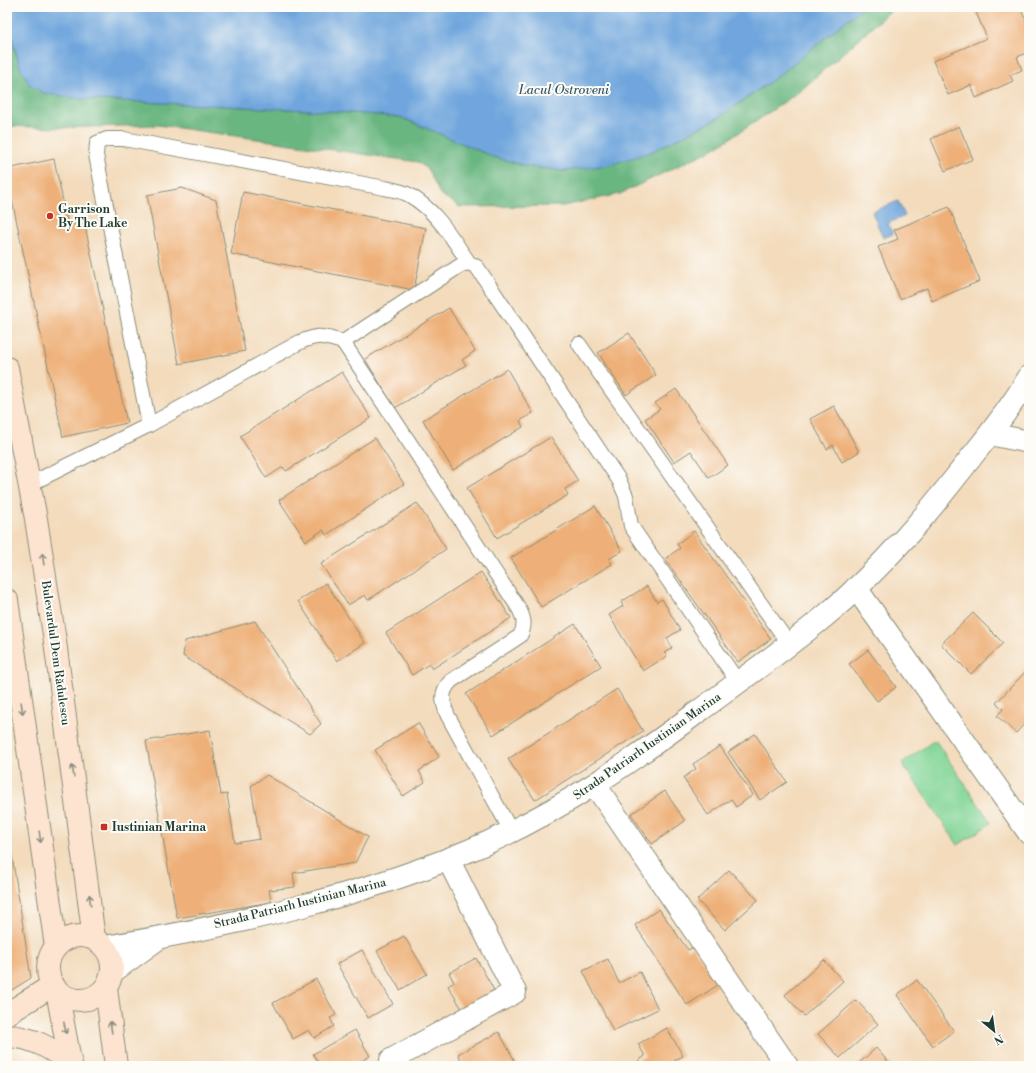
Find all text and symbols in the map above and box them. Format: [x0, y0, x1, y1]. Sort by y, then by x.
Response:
water label: Lacul Ostroveni [518, 82, 610, 98]
place label: Garrison By The Lake [58, 202, 128, 231]
marker: Garrison By The Lake [45, 211, 55, 221]
one-way arrow [39, 553, 47, 566]
street label: Bulevardul Dem Rădulescu [38, 579, 73, 727]
street label: Strada Patriarh Iustinian Marina [571, 689, 725, 803]
one-way arrow [18, 701, 26, 714]
one-way arrow [69, 765, 76, 778]
place label: Iustinian Marina [112, 820, 206, 835]
marker: Iustinian Marina [99, 822, 109, 832]
one-way arrow [36, 830, 44, 843]
street label: Strada Patriarh Iustinian Marina [213, 875, 389, 932]
one-way arrow [86, 894, 93, 907]
north arrow [974, 1011, 1014, 1051]
one-way arrow [107, 1021, 115, 1034]
one-way arrow [61, 1022, 69, 1035]
text: N [991, 1031, 1006, 1047]

